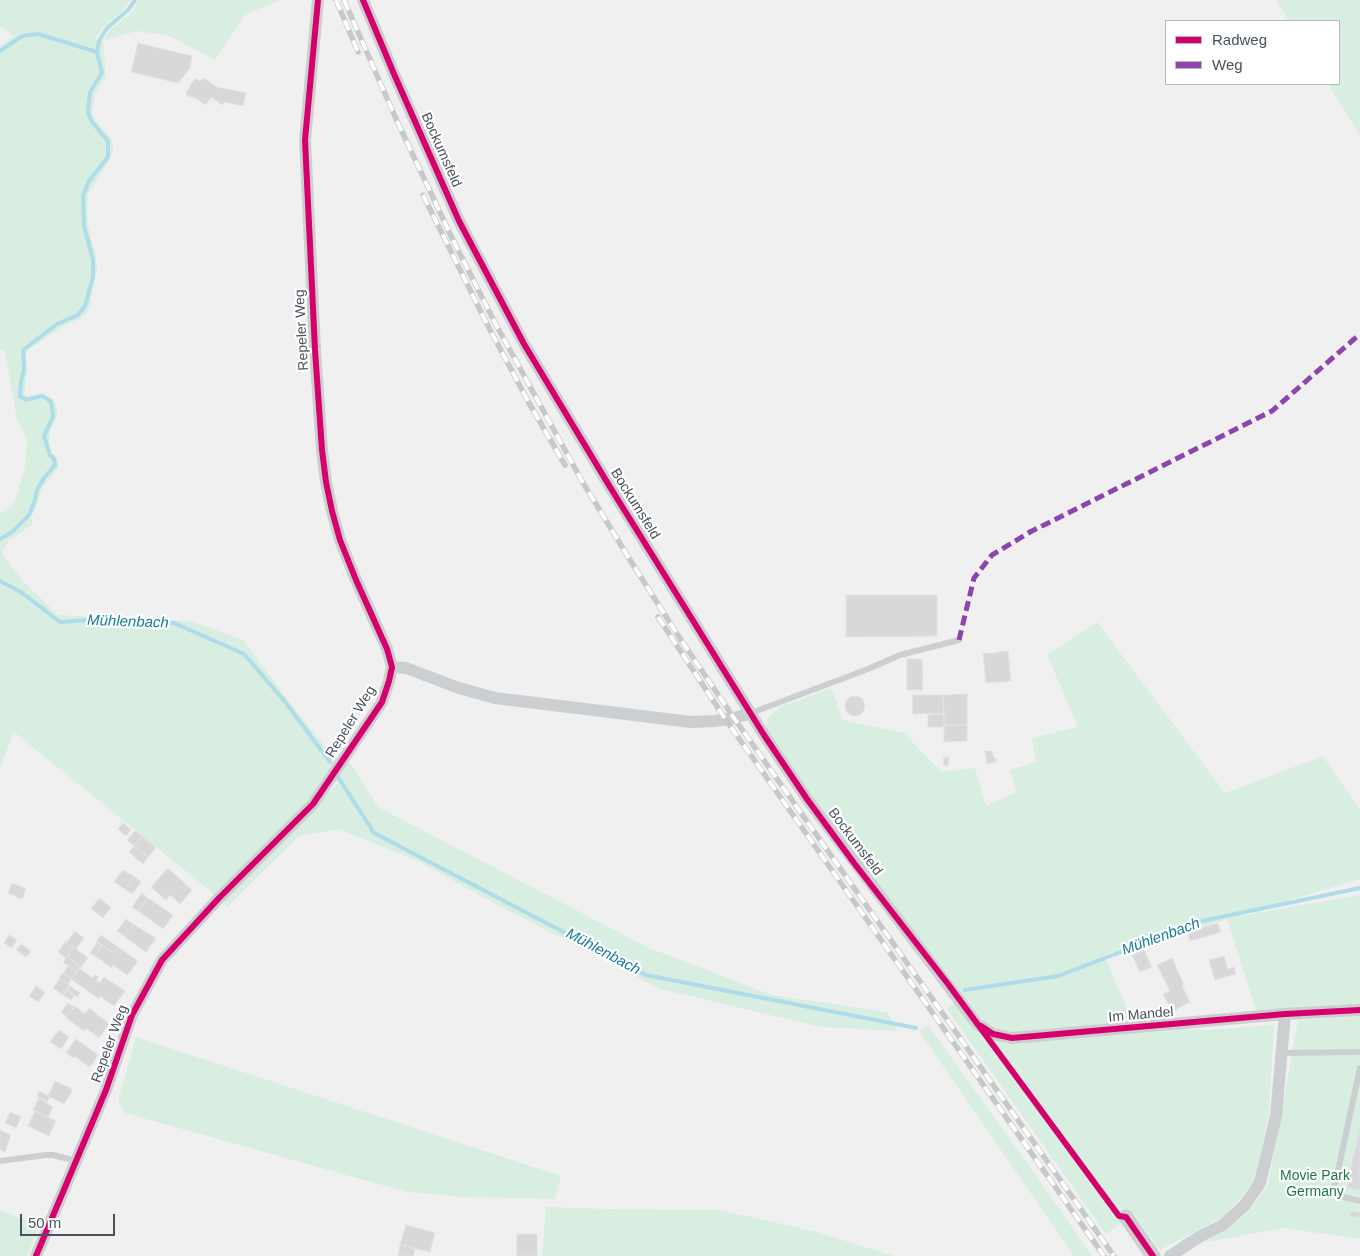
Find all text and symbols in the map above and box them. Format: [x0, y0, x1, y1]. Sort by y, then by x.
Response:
legend [1165, 20, 1340, 85]
text: Radweg [1212, 31, 1267, 48]
text: Weg [1212, 56, 1243, 73]
street label: Bockumsfeld [417, 110, 465, 190]
street label: Repeler Weg [291, 289, 313, 371]
street label: Bockumsfeld [607, 466, 663, 542]
water label: Mühlenbach [87, 612, 169, 632]
street label: Repeler Weg [322, 683, 380, 761]
street label: Bockumsfeld [824, 805, 886, 879]
water label: Mühlenbach [1120, 915, 1202, 959]
water label: Mühlenbach [563, 925, 643, 979]
street label: Repeler Weg [88, 1003, 132, 1085]
street label: Im Mandel [1108, 1004, 1174, 1026]
park label: Movie Park Germany [1280, 1168, 1350, 1200]
scale bar [22, 1204, 118, 1236]
text: 50 m [28, 1214, 61, 1231]

